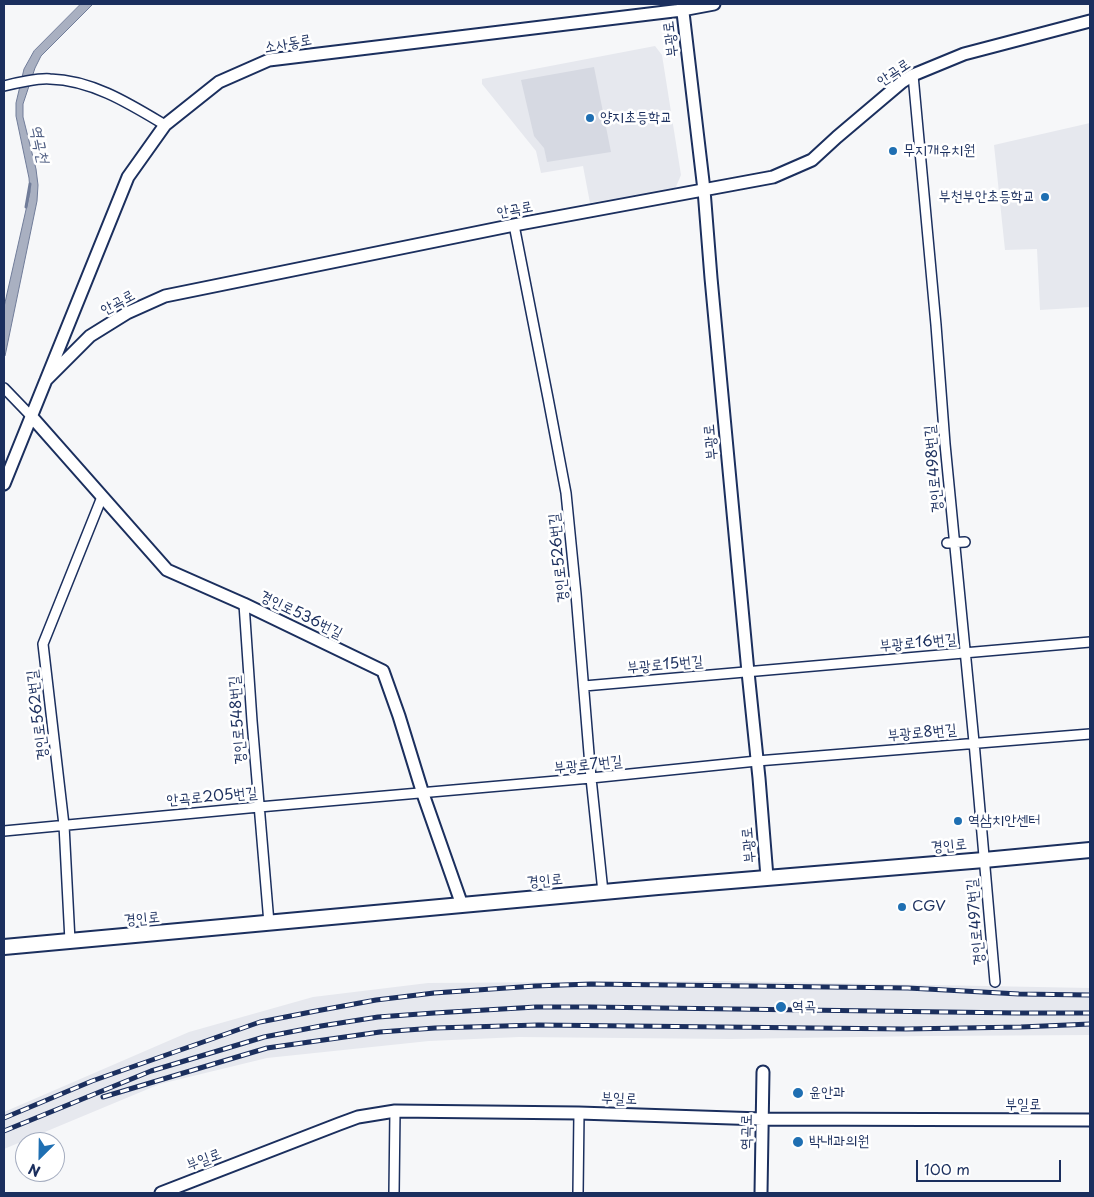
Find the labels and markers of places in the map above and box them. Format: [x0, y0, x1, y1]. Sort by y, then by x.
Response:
place label: 양지초등학교 [600, 109, 672, 127]
marker: 양지초등학교 [584, 112, 596, 124]
place label: 무지개유치원 [903, 142, 975, 160]
marker: 무지개유치원 [887, 145, 899, 157]
place label: 부천부안초등학교 [938, 188, 1035, 206]
marker: 부천부안초등학교 [1039, 191, 1051, 203]
place label: 역삼치안센터 [968, 812, 1040, 830]
marker: 역삼치안센터 [952, 815, 964, 827]
place label: CGV [912, 898, 946, 916]
marker: CGV [896, 901, 908, 913]
place label: 역곡 [792, 998, 816, 1016]
marker: 역곡 [774, 1000, 788, 1014]
place label: 윤안과 [809, 1084, 845, 1102]
marker: 윤안과 [791, 1086, 805, 1100]
place label: 박내과의원 [809, 1133, 869, 1151]
marker: 박내과의원 [791, 1135, 805, 1149]

